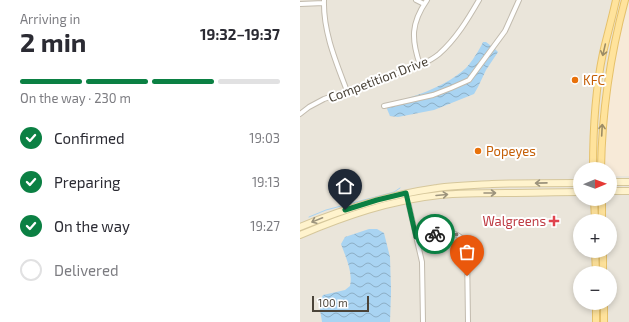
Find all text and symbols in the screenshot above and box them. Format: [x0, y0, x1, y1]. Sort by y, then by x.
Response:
text: Arriving in [20, 11, 80, 27]
text: 19:32–19:37 [200, 25, 280, 43]
text: 2 min [20, 26, 86, 57]
one-way arrow [600, 44, 608, 57]
street label: Competition Drive [326, 53, 430, 105]
place label: KFC [583, 72, 605, 88]
marker: KFC [570, 75, 580, 85]
text: On the way · 230 m [20, 90, 131, 106]
one-way arrow [599, 124, 606, 137]
icon: check [20, 127, 42, 149]
text: Confirmed [54, 129, 125, 147]
text: 19:03 [249, 130, 280, 146]
place label: Popeyes [486, 143, 536, 159]
marker: Popeyes [473, 146, 483, 156]
north arrow [573, 162, 617, 206]
map controls [573, 162, 617, 310]
pin [328, 169, 362, 210]
icon: check [20, 171, 42, 193]
text: Preparing [54, 173, 120, 191]
text: 19:13 [252, 174, 280, 190]
icon: home [334, 175, 356, 197]
one-way arrow [535, 179, 548, 187]
one-way arrow [483, 189, 496, 197]
one-way arrow [435, 191, 448, 199]
place label: Walgreens [482, 213, 546, 229]
courier [415, 214, 455, 254]
button: + [573, 214, 617, 258]
icon: check [20, 215, 42, 237]
marker: Walgreens [549, 216, 559, 226]
text: On the way [54, 217, 130, 235]
one-way arrow [311, 217, 323, 225]
text: 19:27 [250, 218, 280, 234]
icon: bike [424, 223, 446, 245]
pin [450, 235, 484, 276]
icon: bag [456, 241, 478, 263]
text: Delivered [54, 261, 119, 279]
button: − [573, 266, 617, 310]
scale bar [312, 294, 369, 313]
text: 100 m [318, 296, 348, 309]

